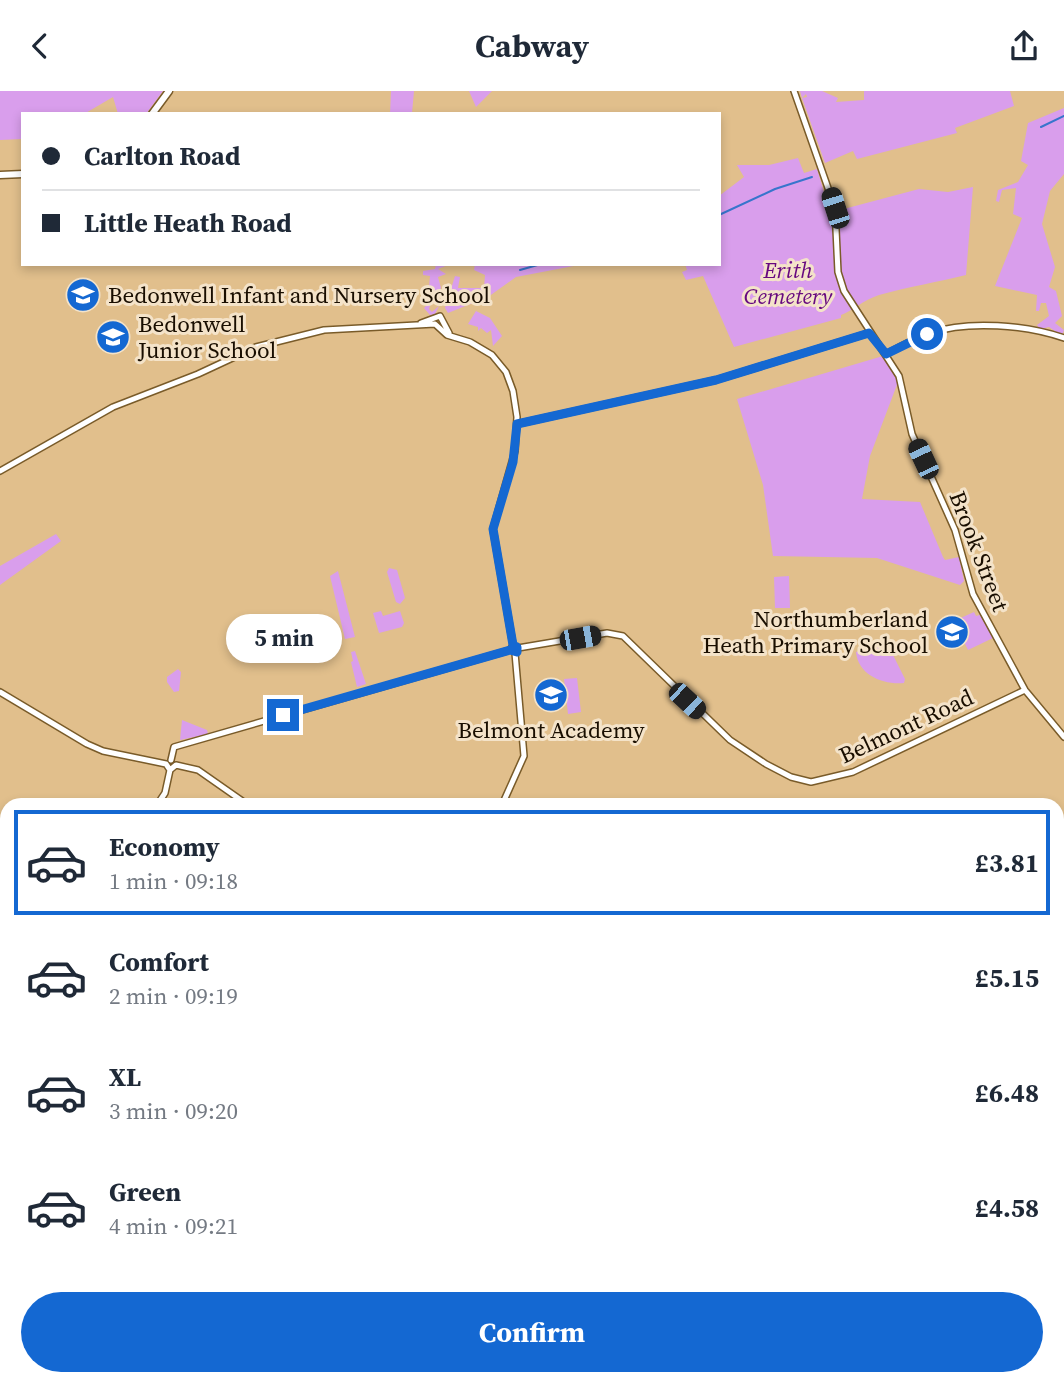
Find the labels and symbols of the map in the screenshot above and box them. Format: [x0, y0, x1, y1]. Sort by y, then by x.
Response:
car [819, 185, 852, 231]
park label: Erith Cemetery [744, 254, 833, 312]
school or university icon: Bedonwell Infant and Nursery School [64, 276, 102, 314]
place label: Bedonwell Infant and Nursery School [108, 279, 490, 311]
place label: Bedonwell Junior School [137, 308, 276, 366]
school or university icon: Bedonwell Junior School [94, 318, 132, 356]
route start [911, 318, 943, 350]
car [905, 436, 942, 482]
street label: Brook Street [941, 486, 1017, 616]
place label: Northumberland Heath Primary School [703, 603, 928, 661]
callout: 5 min [225, 613, 341, 663]
school or university icon: Northumberland Heath Primary School [933, 613, 971, 651]
car [558, 624, 603, 652]
school or university icon: Belmont Academy [532, 676, 570, 714]
car [665, 679, 710, 723]
street label: Belmont Road [834, 681, 978, 771]
route end [267, 699, 299, 731]
place label: Belmont Academy [457, 714, 645, 746]

